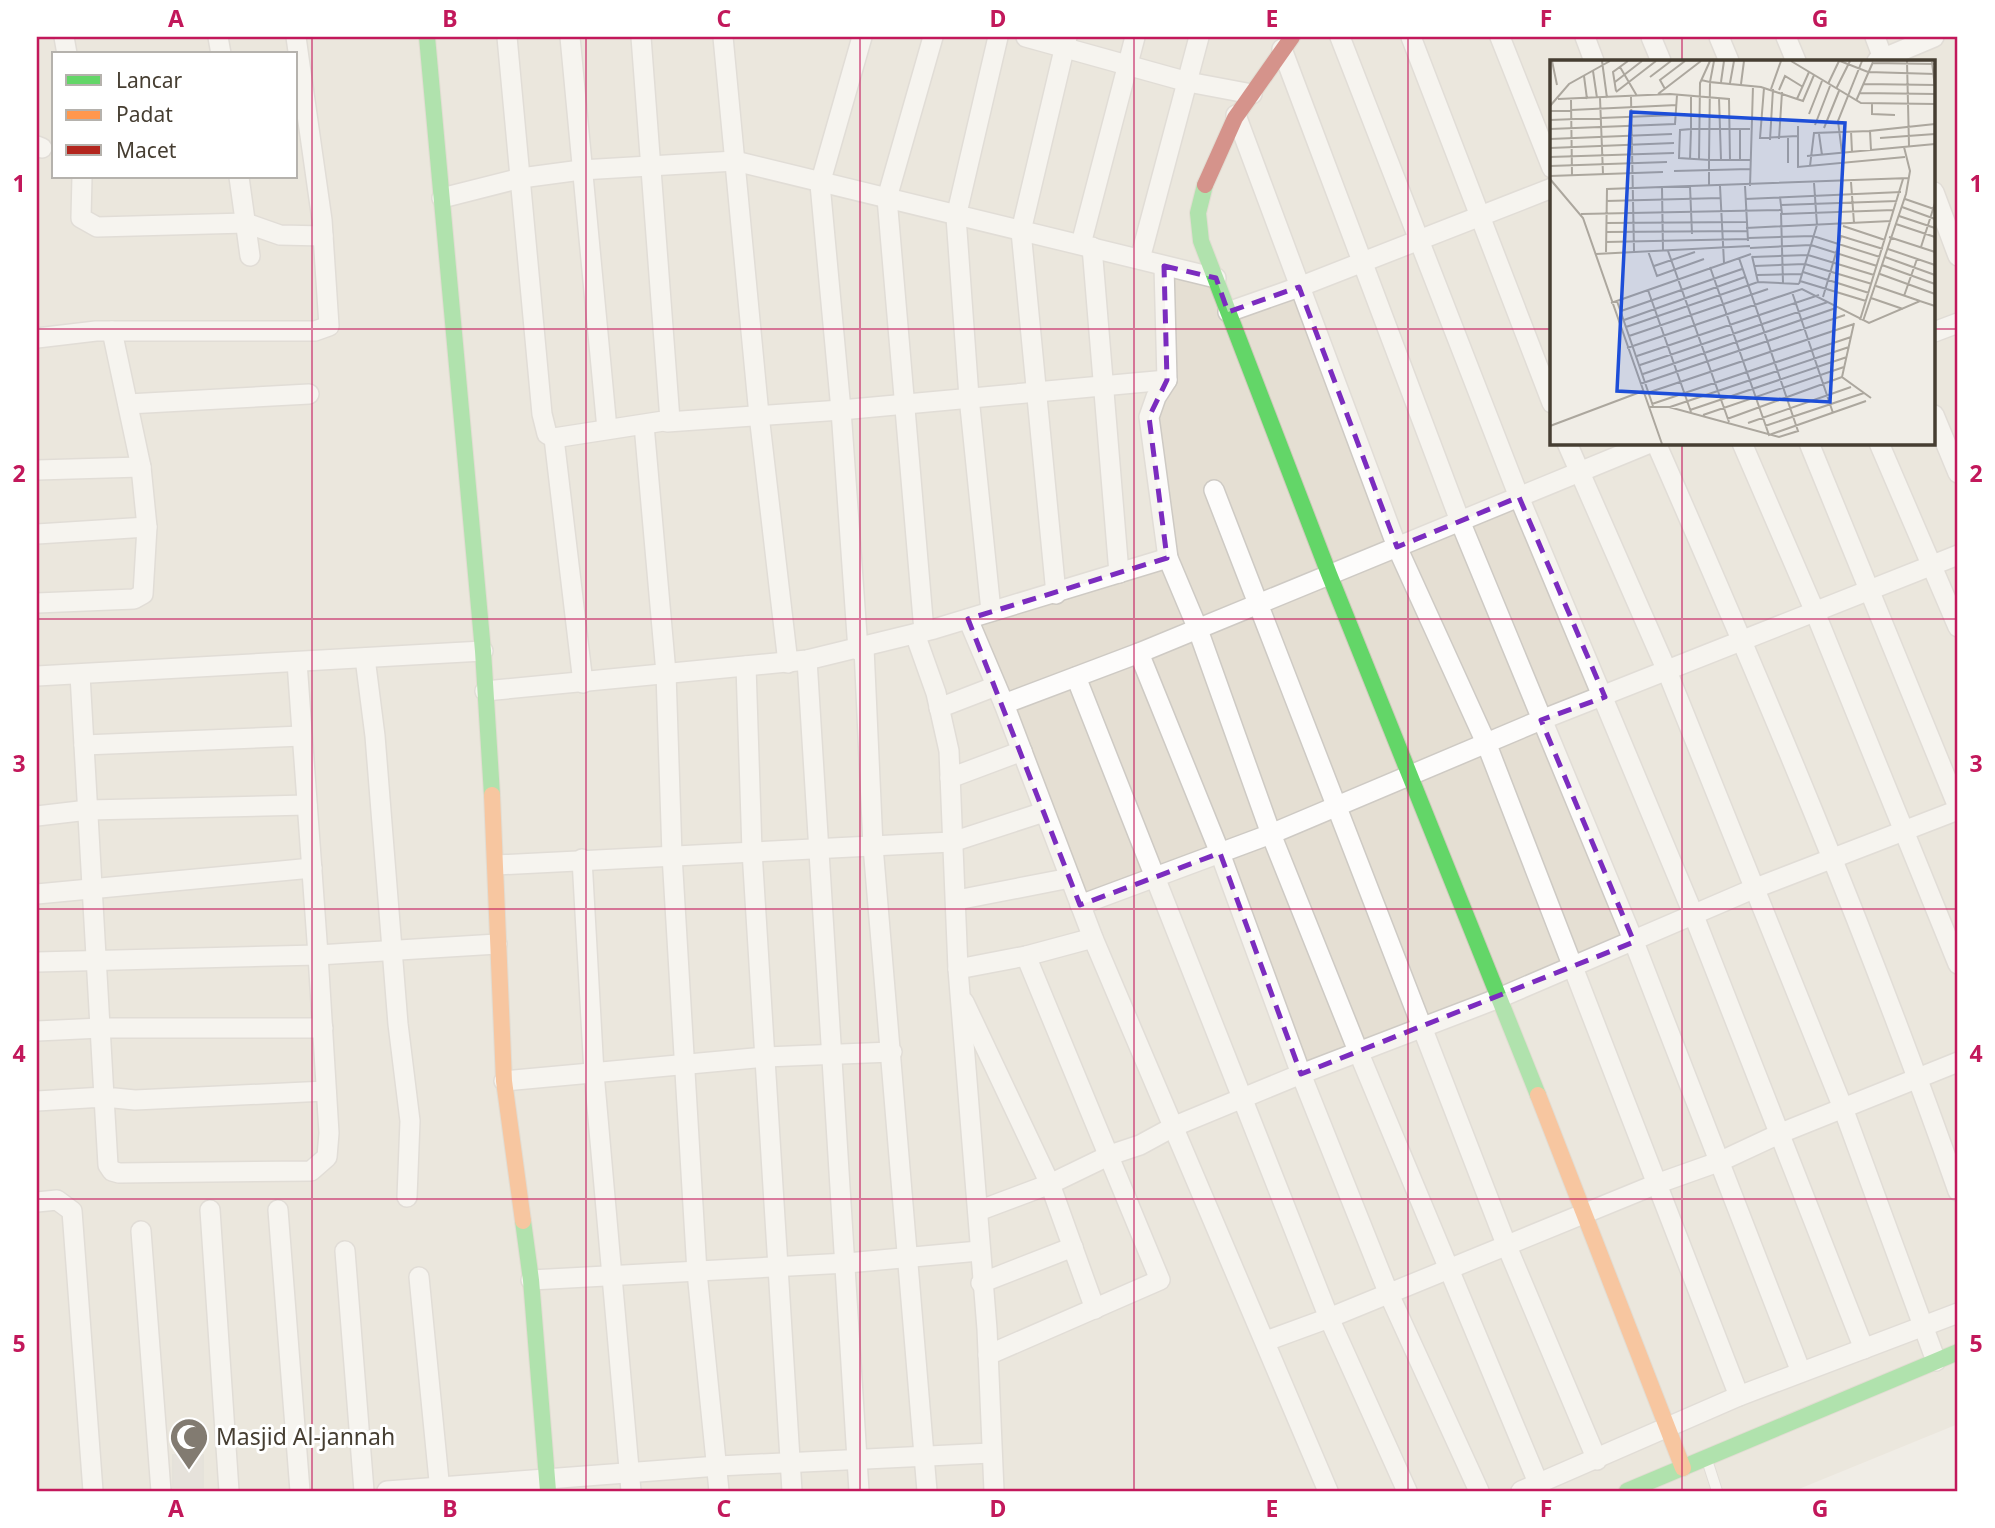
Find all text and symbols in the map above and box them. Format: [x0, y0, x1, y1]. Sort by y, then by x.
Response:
text: A [168, 2, 184, 34]
text: B [442, 2, 458, 34]
text: C [717, 2, 732, 34]
text: D [990, 2, 1006, 34]
text: E [1266, 2, 1278, 34]
text: F [1540, 2, 1552, 34]
text: G [1812, 2, 1828, 34]
legend [52, 52, 298, 178]
inset map [1550, 60, 1936, 444]
text: Lancar [116, 66, 183, 94]
text: Padat [116, 100, 173, 128]
text: Macet [116, 136, 177, 164]
text: 1 [12, 167, 26, 199]
text: 1 [1969, 167, 1983, 199]
text: 2 [12, 457, 26, 489]
text: 2 [1969, 457, 1983, 489]
text: 3 [12, 747, 26, 779]
text: 3 [1969, 747, 1983, 779]
text: 4 [12, 1037, 26, 1069]
text: 4 [1969, 1037, 1983, 1069]
text: 5 [12, 1327, 26, 1359]
text: 5 [1969, 1327, 1983, 1359]
mosque icon: Masjid Al-jannah [168, 1416, 210, 1471]
place label: Masjid Al-jannah [216, 1420, 395, 1452]
text: A [168, 1492, 184, 1524]
text: B [442, 1492, 458, 1524]
text: C [717, 1492, 732, 1524]
text: D [990, 1492, 1006, 1524]
text: E [1266, 1492, 1278, 1524]
text: F [1540, 1492, 1552, 1524]
text: G [1812, 1492, 1828, 1524]

